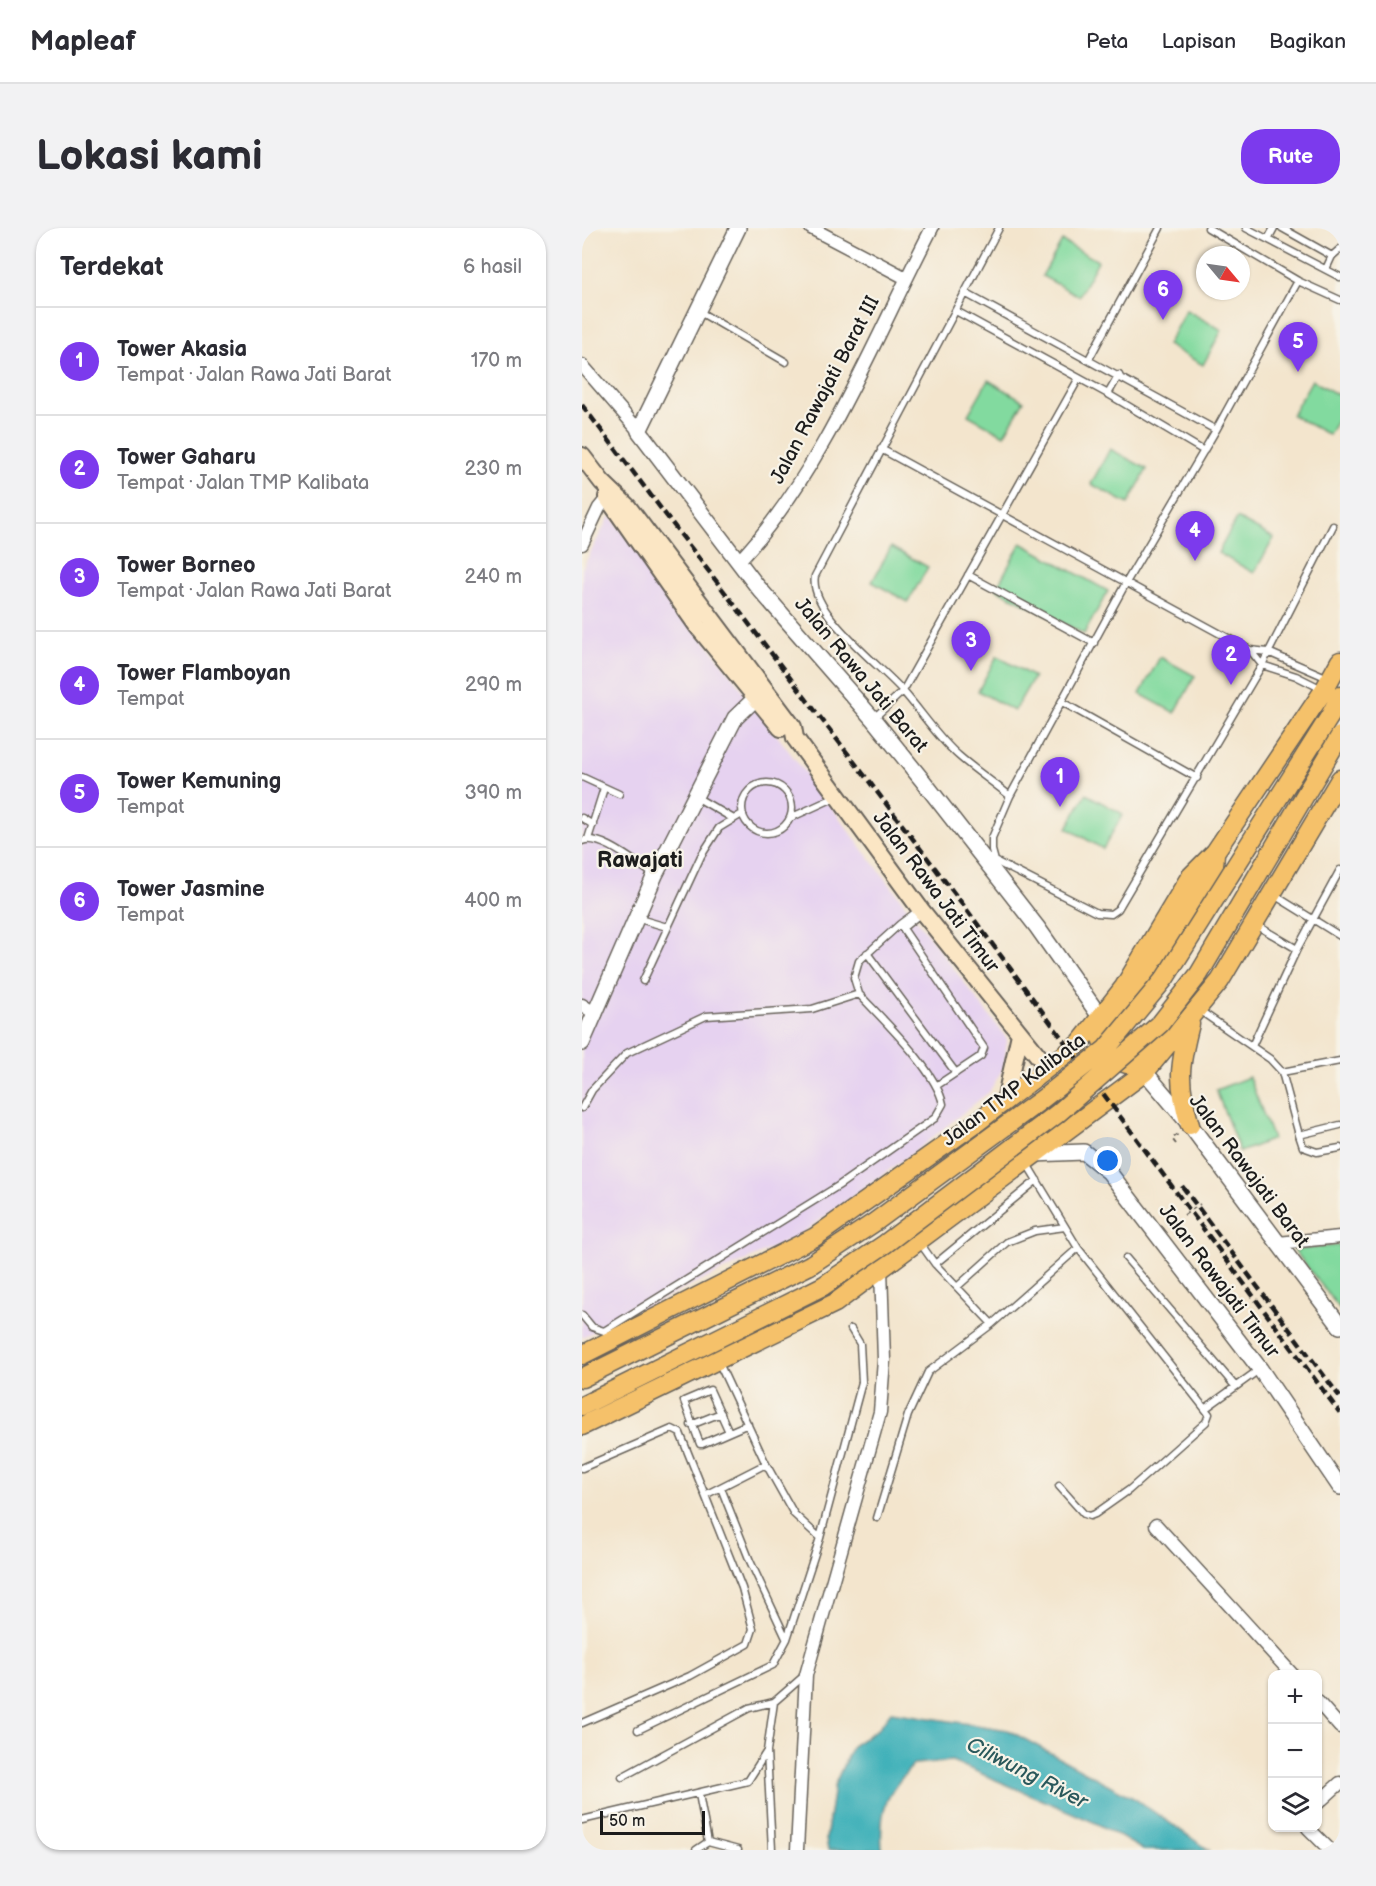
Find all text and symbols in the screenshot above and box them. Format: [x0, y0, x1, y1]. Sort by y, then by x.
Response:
text: Mapleaf [30, 25, 136, 58]
text: Peta [1086, 29, 1128, 54]
text: Lapisan [1161, 29, 1236, 54]
text: Bagikan [1269, 29, 1346, 54]
button: Rute [1241, 129, 1340, 184]
text: Lokasi kami [36, 131, 262, 182]
north arrow [1196, 246, 1250, 300]
text: Terdekat [60, 252, 163, 283]
text: 6 hasil [463, 255, 522, 279]
pin: 6 [1144, 270, 1182, 320]
street label: Jalan Rawajati Barat III [765, 292, 885, 488]
pin: 5 [1278, 322, 1318, 372]
text: Tower Akasia [117, 336, 247, 363]
text: 1 [75, 349, 84, 373]
text: 170 m [471, 349, 522, 373]
text: Tempat · Jalan Rawa Jati Barat [117, 363, 391, 387]
text: Tower Gaharu [117, 444, 256, 471]
text: 2 [74, 457, 85, 481]
text: 230 m [465, 457, 522, 481]
text: Tempat · Jalan TMP Kalibata [117, 471, 369, 495]
pin: 4 [1176, 512, 1214, 561]
text: Tower Borneo [117, 552, 256, 579]
text: 3 [74, 565, 85, 589]
text: 240 m [465, 565, 522, 589]
text: Tempat · Jalan Rawa Jati Barat [117, 579, 391, 603]
street label: Jalan Rawa Jati Barat [789, 593, 933, 757]
pin: 3 [952, 622, 990, 671]
pin: 2 [1212, 636, 1250, 685]
text: Tower Flamboyan [117, 660, 291, 687]
text: 4 [74, 673, 85, 697]
text: 290 m [465, 673, 522, 697]
text: Tempat [117, 687, 184, 711]
pin: 1 [1040, 758, 1080, 807]
text: Tower Kemuning [117, 768, 281, 795]
text: 5 [74, 781, 85, 805]
text: 390 m [464, 781, 522, 805]
text: Tempat [117, 795, 184, 819]
street label: Jalan Rawa Jati Timur [867, 807, 1005, 978]
district label: Rawajati [597, 847, 683, 874]
text: Tower Jasmine [117, 876, 265, 903]
text: 6 [73, 889, 86, 913]
text: 400 m [464, 889, 522, 913]
text: Tempat [117, 903, 184, 927]
street label: Jalan TMP Kalibata [938, 1028, 1090, 1152]
street label: Jalan Rawajati Barat [1184, 1090, 1314, 1252]
your location [1093, 1146, 1122, 1175]
street label: Jalan Rawajati Timur [1153, 1199, 1285, 1363]
map controls [1268, 1670, 1322, 1832]
button: + [1268, 1670, 1322, 1724]
button: − [1268, 1724, 1322, 1778]
water label: Ciliwung River [962, 1732, 1093, 1815]
button: layers [1268, 1778, 1322, 1832]
scale bar [600, 1808, 705, 1836]
text: 50 m [609, 1812, 645, 1831]

